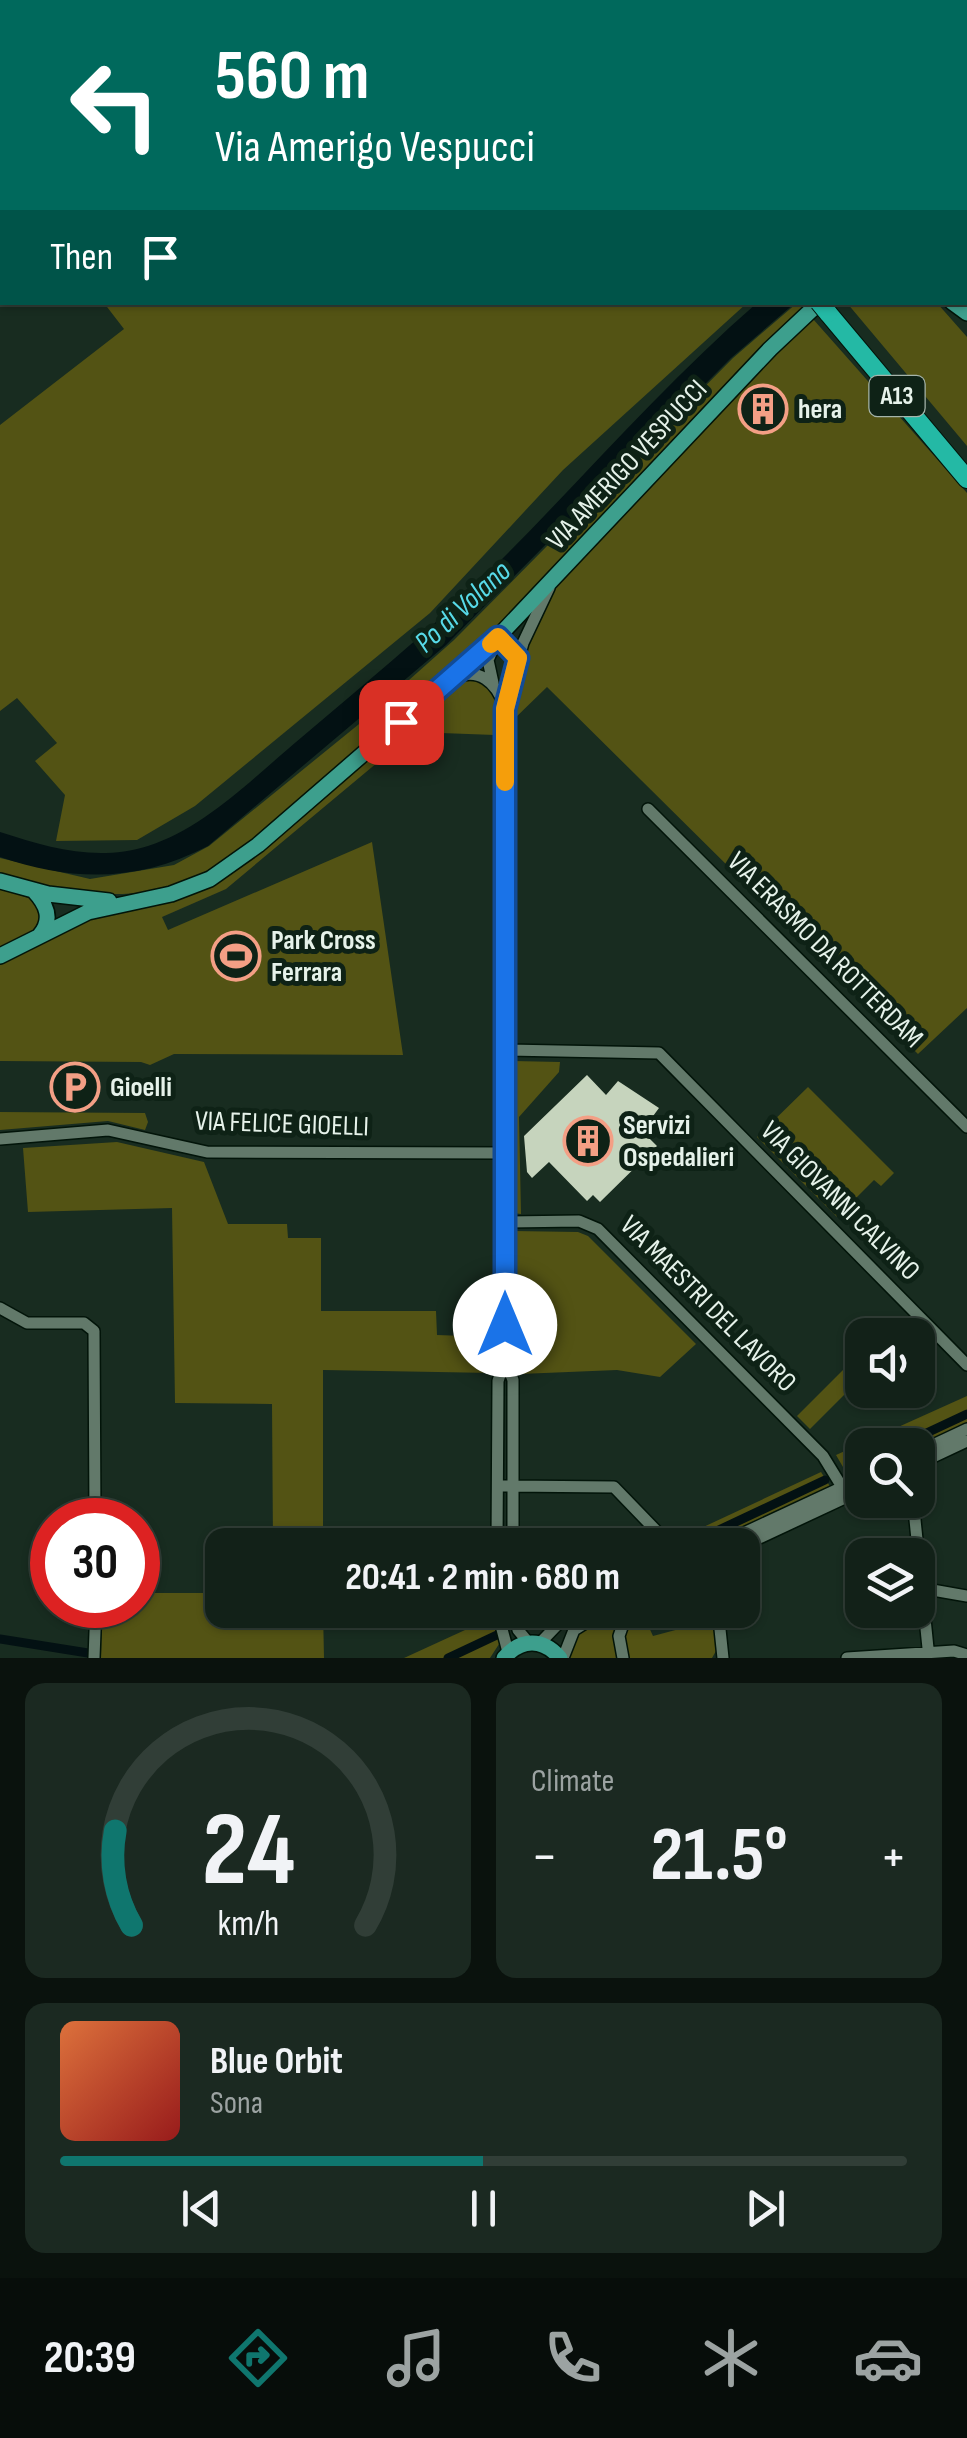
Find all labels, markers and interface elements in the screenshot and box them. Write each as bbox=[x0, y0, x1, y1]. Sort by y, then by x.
text: 560 m bbox=[215, 35, 369, 119]
icon: left bbox=[50, 40, 180, 170]
text: Via Amerigo Vespucci bbox=[215, 120, 535, 175]
icon: arrive bbox=[133, 230, 188, 285]
text: Then bbox=[50, 235, 113, 280]
street label: VIA AMERIGO VESPUCCI bbox=[540, 373, 714, 557]
road number: A13 bbox=[870, 376, 924, 416]
building icon: hera bbox=[737, 383, 789, 435]
place label: hera bbox=[798, 393, 842, 426]
water label: Po di Volano bbox=[407, 553, 519, 661]
pin bbox=[359, 680, 444, 765]
icon: arrive bbox=[374, 695, 429, 750]
street label: VIA ERASMO DA ROTTERDAM bbox=[720, 845, 930, 1055]
place label: Park Cross Ferrara bbox=[271, 924, 376, 989]
sports icon: Park Cross Ferrara bbox=[210, 930, 262, 982]
parking icon: Gioelli bbox=[49, 1061, 101, 1113]
place label: Gioelli bbox=[110, 1071, 172, 1104]
street label: VIA FELICE GIOELLI bbox=[194, 1104, 370, 1144]
place label: Servizi Ospedalieri bbox=[623, 1109, 734, 1174]
building icon: Servizi Ospedalieri bbox=[562, 1115, 614, 1167]
street label: VIA GIOVANNI CALVINO bbox=[754, 1115, 926, 1287]
street label: VIA MAESTRI DEL LAVORO bbox=[613, 1209, 803, 1399]
position arrow bbox=[453, 1273, 557, 1377]
map controls bbox=[845, 1318, 935, 1628]
button: sound bbox=[845, 1318, 935, 1408]
button: search bbox=[845, 1428, 935, 1518]
speed limit sign: 30 bbox=[30, 1498, 160, 1628]
button: layers bbox=[845, 1538, 935, 1628]
text: 20:41 · 2 min · 680 m bbox=[345, 1555, 620, 1600]
text: Climate bbox=[531, 1762, 614, 1801]
text: 24 bbox=[201, 1789, 295, 1914]
text: 21.5° bbox=[650, 1811, 788, 1902]
text: − bbox=[531, 1824, 558, 1891]
text: + bbox=[880, 1824, 907, 1891]
text: km/h bbox=[217, 1903, 279, 1946]
text: Blue Orbit bbox=[210, 2039, 343, 2084]
text: Sona bbox=[210, 2084, 263, 2123]
icon: previous bbox=[174, 2181, 229, 2236]
icon: pause bbox=[456, 2181, 511, 2236]
icon: next bbox=[738, 2181, 793, 2236]
icon: directions bbox=[223, 2323, 293, 2393]
icon: music bbox=[381, 2323, 451, 2393]
icon: phone bbox=[538, 2323, 608, 2393]
icon: climate bbox=[696, 2323, 766, 2393]
icon: car bbox=[853, 2323, 923, 2393]
text: 20:39 bbox=[44, 2331, 136, 2386]

